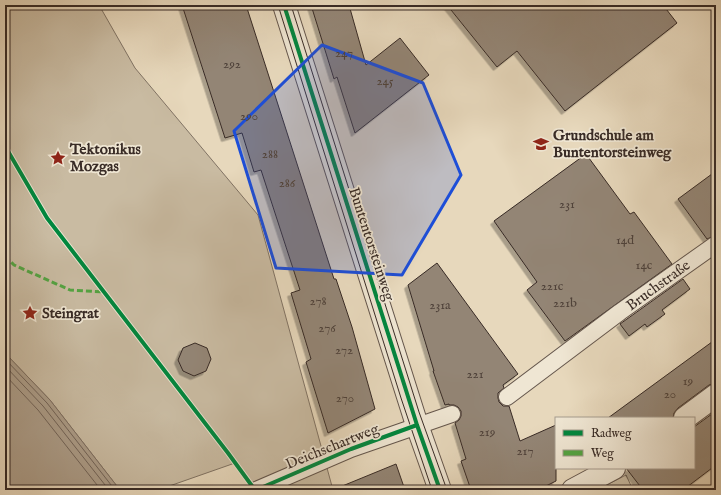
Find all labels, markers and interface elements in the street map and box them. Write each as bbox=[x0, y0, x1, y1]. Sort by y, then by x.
house number: 247 bbox=[335, 45, 353, 62]
house number: 292 bbox=[223, 56, 241, 73]
house number: 245 bbox=[376, 73, 394, 90]
house number: 290 bbox=[240, 108, 258, 125]
place label: Grundschule am Buntentorsteinweg bbox=[553, 126, 672, 162]
school or university icon: Grundschule am Buntentorsteinweg bbox=[532, 135, 550, 153]
place label: Tektonikus Mozgas bbox=[69, 140, 141, 176]
house number: 288 bbox=[262, 146, 278, 163]
place icon: Tektonikus Mozgas bbox=[49, 149, 67, 167]
house number: 286 bbox=[279, 175, 296, 192]
street label: Buntentorsteinweg bbox=[344, 185, 399, 304]
house number: 231 bbox=[559, 196, 575, 213]
house number: 14d bbox=[616, 232, 634, 249]
street label: Bruchstraße bbox=[623, 256, 694, 315]
house number: 14c bbox=[636, 257, 653, 274]
house number: 221c bbox=[541, 278, 564, 295]
house number: 278 bbox=[309, 293, 327, 310]
house number: 221b bbox=[553, 295, 577, 312]
house number: 231a bbox=[429, 297, 451, 314]
place icon: Steingrat bbox=[21, 304, 39, 322]
place label: Steingrat bbox=[42, 304, 100, 323]
house number: 276 bbox=[318, 320, 336, 337]
house number: 272 bbox=[335, 342, 353, 359]
house number: 221 bbox=[466, 366, 484, 383]
house number: 19 bbox=[683, 373, 694, 390]
house number: 20 bbox=[664, 386, 676, 403]
house number: 270 bbox=[336, 390, 354, 407]
legend bbox=[555, 417, 695, 469]
street label: Deichschartweg bbox=[283, 419, 382, 474]
house number: 219 bbox=[479, 424, 496, 441]
text: Radweg bbox=[591, 426, 632, 441]
house number: 217 bbox=[516, 443, 534, 460]
text: Weg bbox=[591, 446, 614, 461]

